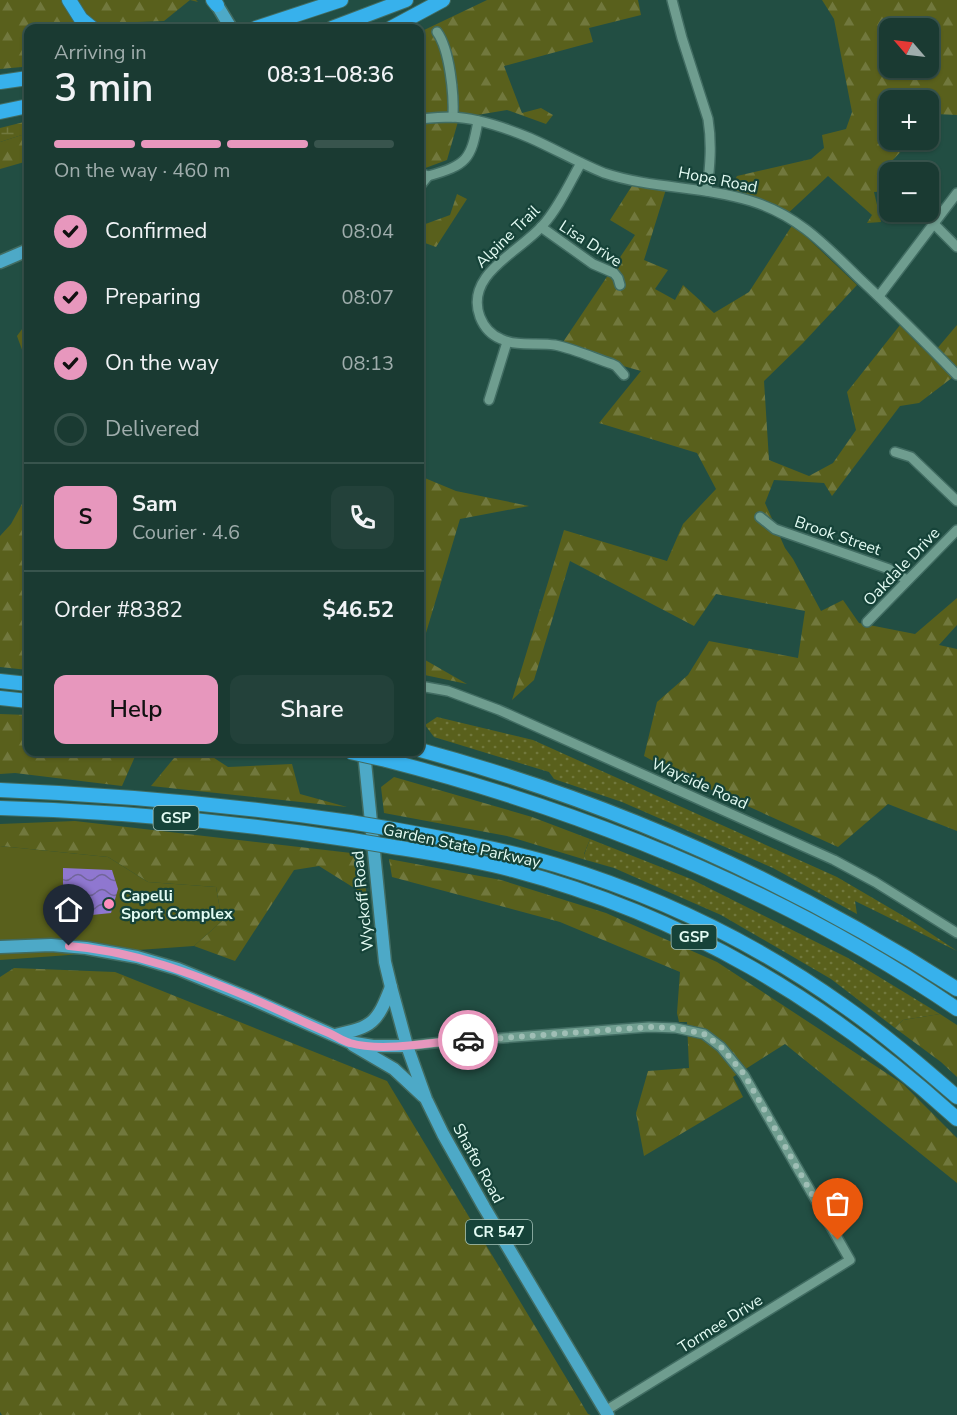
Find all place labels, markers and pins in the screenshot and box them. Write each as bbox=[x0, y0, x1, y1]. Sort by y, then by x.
pin bbox=[43, 884, 94, 946]
place label: Capelli Sport Complex bbox=[121, 885, 233, 925]
marker: Capelli Sport Complex bbox=[102, 897, 116, 911]
pin bbox=[812, 1178, 863, 1240]

